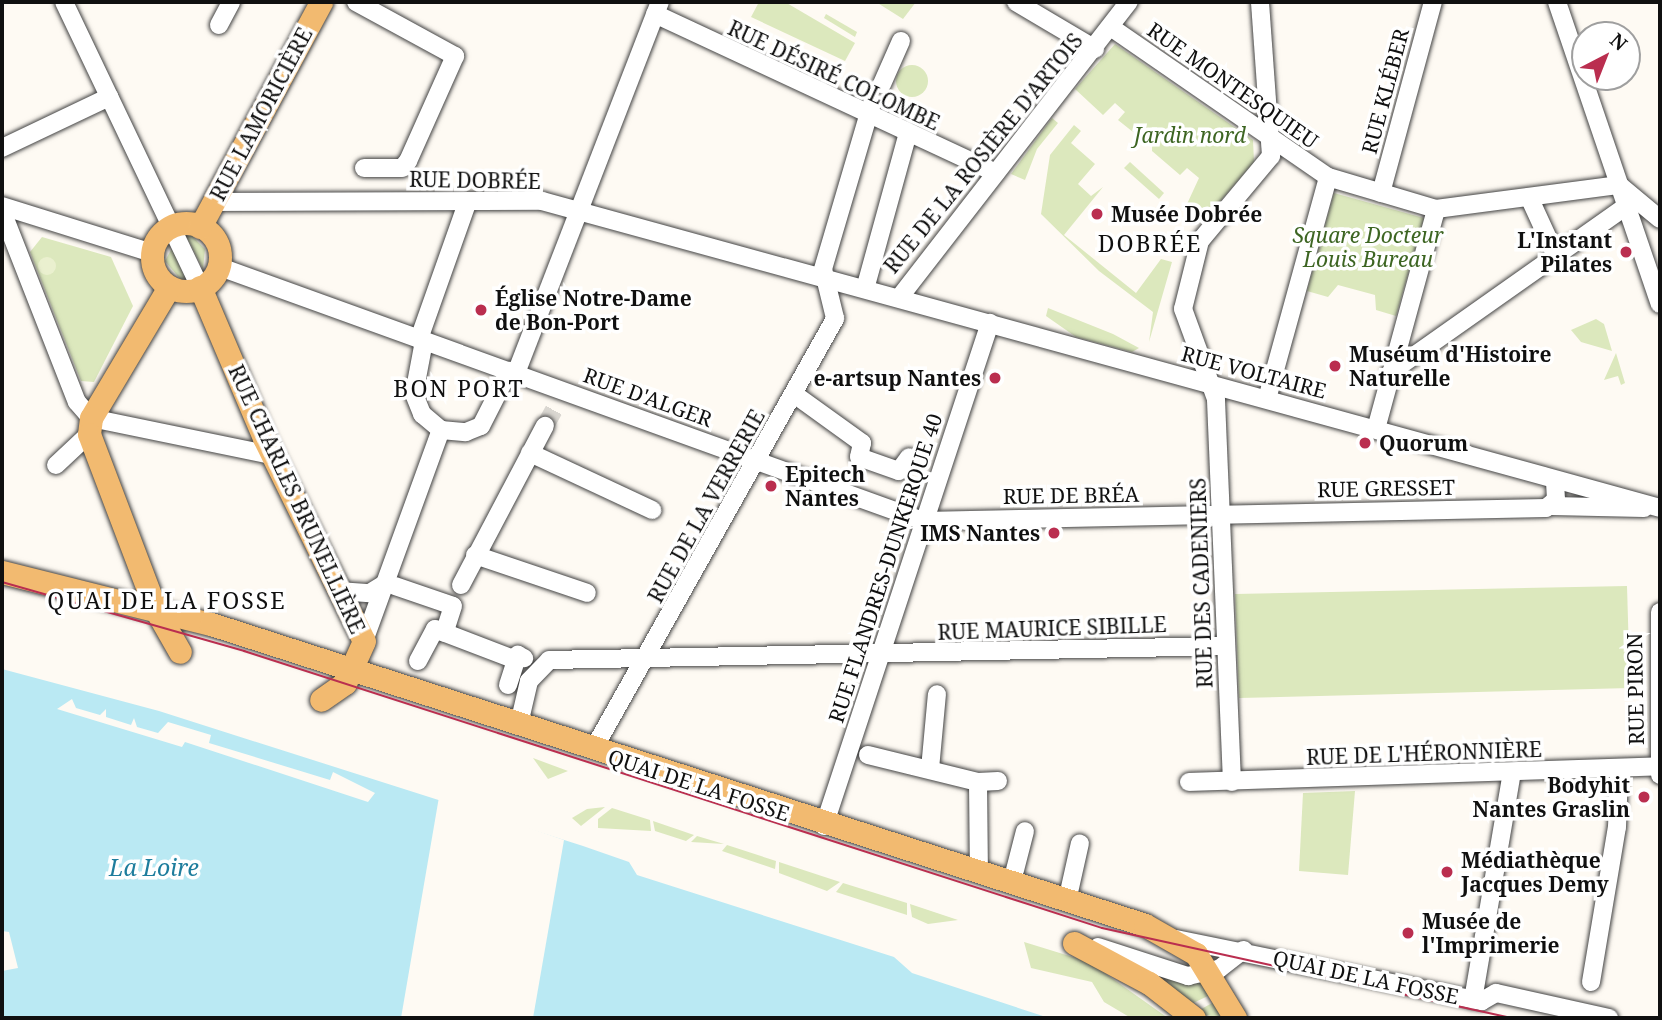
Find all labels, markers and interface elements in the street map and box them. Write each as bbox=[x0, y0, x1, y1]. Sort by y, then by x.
street label: RUE DÉSIRÉ COLOMBE bbox=[724, 15, 944, 135]
street label: RUE MONTESQUIEU bbox=[1143, 17, 1323, 153]
north arrow bbox=[1571, 21, 1641, 91]
street label: RUE LAMORICIÈRE bbox=[205, 23, 317, 205]
street label: RUE KLÉBER bbox=[1356, 26, 1414, 156]
text: N bbox=[1604, 27, 1633, 57]
street label: RUE DE LA ROSIÈRE D'ARTOIS bbox=[878, 28, 1088, 278]
park label: Jardin nord bbox=[1134, 122, 1246, 148]
street label: RUE DOBRÉE bbox=[409, 166, 541, 194]
place label: Musée Dobrée bbox=[1111, 201, 1262, 227]
marker: Musée Dobrée bbox=[1089, 206, 1105, 222]
park label: Square Docteur Louis Bureau bbox=[1292, 222, 1444, 272]
place label: L'Instant Pilates bbox=[1517, 227, 1612, 277]
district label: DOBRÉE bbox=[1098, 229, 1202, 257]
marker: L'Instant Pilates bbox=[1618, 244, 1634, 260]
place label: Église Notre-Dame de Bon-Port bbox=[495, 285, 692, 335]
marker: Église Notre-Dame de Bon-Port bbox=[473, 302, 489, 318]
street label: RUE VOLTAIRE bbox=[1179, 341, 1329, 403]
place label: Muséum d'Histoire Naturelle bbox=[1349, 341, 1551, 391]
marker: Muséum d'Histoire Naturelle bbox=[1327, 358, 1343, 374]
street label: RUE CHARLES BRUNELLIÈRE bbox=[224, 361, 370, 637]
street label: RUE D'ALGER bbox=[580, 362, 716, 432]
place label: e-artsup Nantes bbox=[814, 365, 981, 391]
marker: e-artsup Nantes bbox=[987, 370, 1003, 386]
district label: BON PORT bbox=[394, 374, 524, 402]
street label: RUE DE LA VERRERIE bbox=[642, 405, 770, 607]
street label: RUE FLANDRES-DUNKERQUE 40 bbox=[823, 410, 947, 726]
place label: Quorum bbox=[1379, 430, 1468, 456]
marker: Quorum bbox=[1357, 435, 1373, 451]
place label: Epitech Nantes bbox=[785, 461, 865, 511]
street label: RUE GRESSET bbox=[1317, 474, 1455, 502]
street label: RUE DES CADENIERS bbox=[1185, 477, 1217, 689]
marker: Epitech Nantes bbox=[763, 478, 779, 494]
street label: RUE DE BRÉA bbox=[1003, 481, 1139, 509]
place label: IMS Nantes bbox=[920, 520, 1040, 546]
marker: IMS Nantes bbox=[1046, 525, 1062, 541]
district label: QUAI DE LA FOSSE bbox=[49, 586, 285, 614]
street label: RUE MAURICE SIBILLE bbox=[937, 611, 1167, 645]
street label: RUE PIRON bbox=[1621, 633, 1649, 745]
street label: RUE DE L'HÉRONNIÈRE bbox=[1306, 736, 1542, 770]
street label: QUAI DE LA FOSSE bbox=[605, 744, 793, 826]
place label: Bodyhit Nantes Graslin bbox=[1473, 772, 1630, 822]
marker: Bodyhit Nantes Graslin bbox=[1636, 789, 1652, 805]
place label: Médiathèque Jacques Demy bbox=[1461, 847, 1609, 897]
water label: La Loire bbox=[109, 853, 199, 881]
marker: Médiathèque Jacques Demy bbox=[1439, 864, 1455, 880]
place label: Musée de l'Imprimerie bbox=[1422, 908, 1560, 958]
marker: Musée de l'Imprimerie bbox=[1400, 925, 1416, 941]
street label: QUAI DE LA FOSSE bbox=[1271, 945, 1461, 1009]

